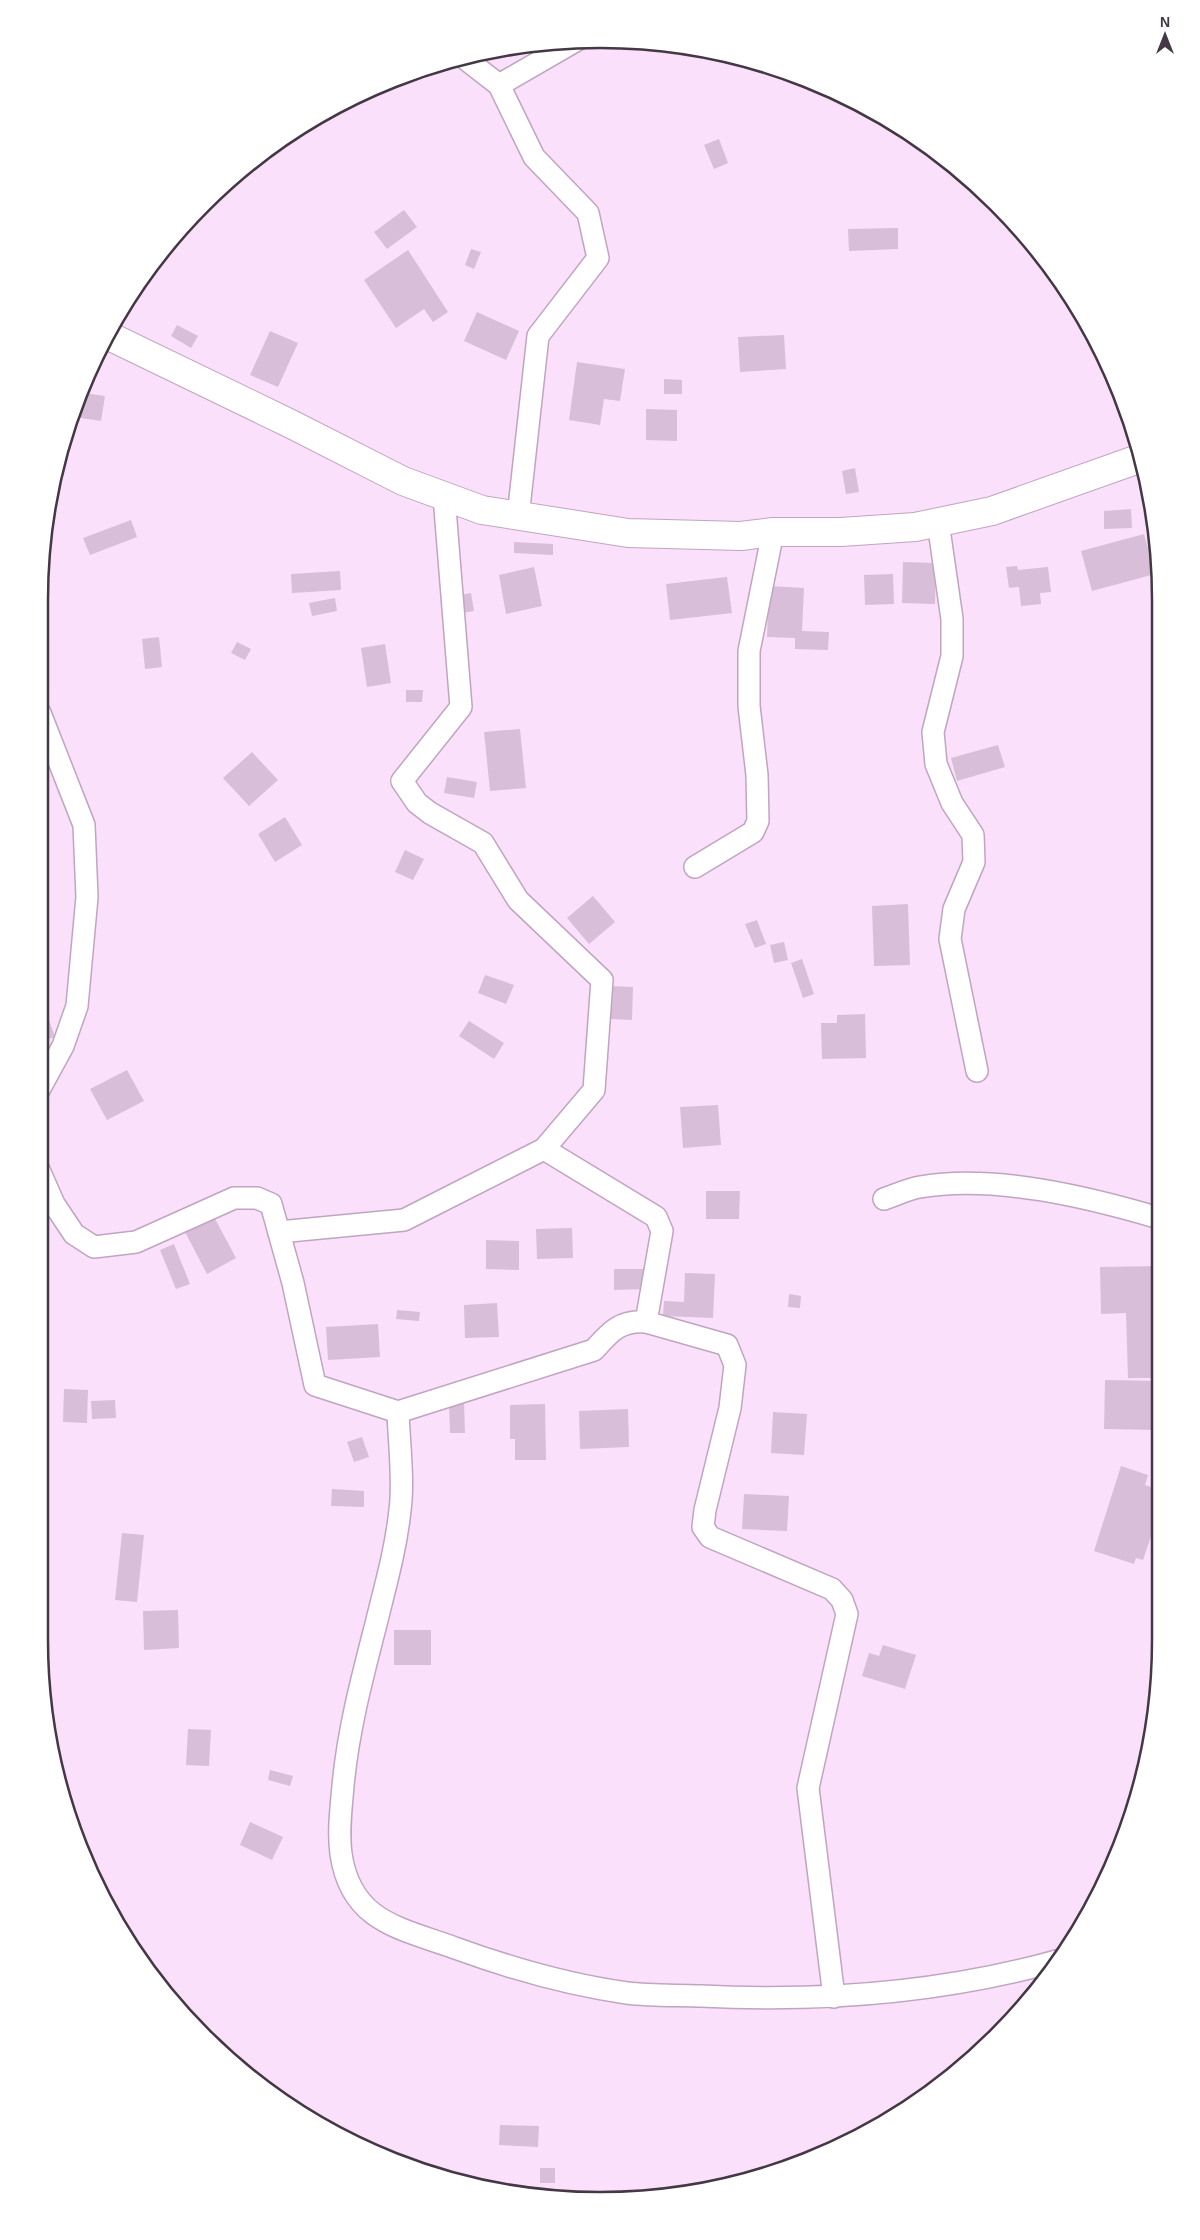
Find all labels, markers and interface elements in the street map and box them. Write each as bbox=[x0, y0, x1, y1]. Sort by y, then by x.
north arrow bbox=[1140, 10, 1190, 60]
text: N bbox=[1160, 14, 1170, 30]

